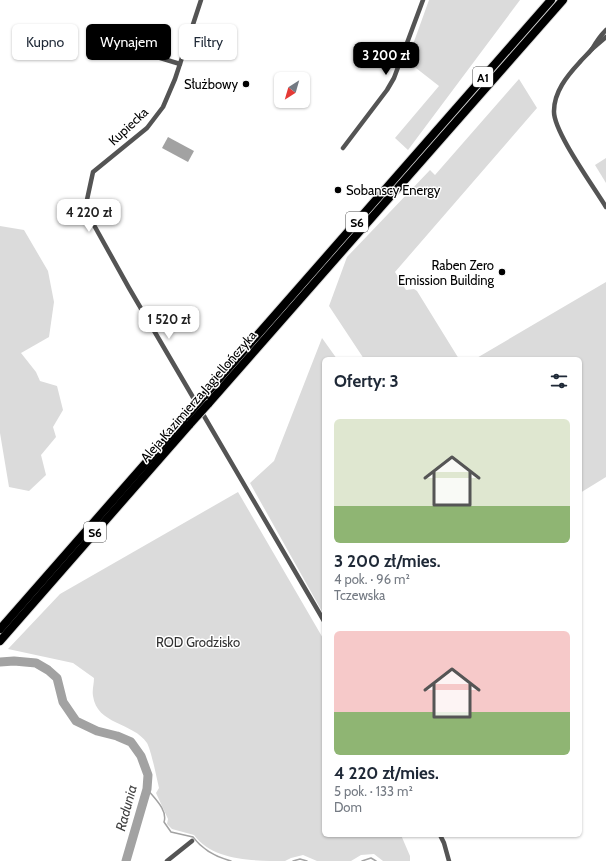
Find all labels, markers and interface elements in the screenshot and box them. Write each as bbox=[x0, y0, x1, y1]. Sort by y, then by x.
chip: Kupno bbox=[12, 24, 78, 60]
chip: Wynajem bbox=[86, 24, 171, 60]
chip: Filtry bbox=[179, 24, 237, 60]
pin: 3 200 zł bbox=[345, 42, 427, 76]
text: 3 200 zł bbox=[362, 47, 410, 63]
road number: A1 bbox=[473, 67, 493, 87]
north arrow bbox=[274, 72, 310, 108]
map controls bbox=[274, 72, 310, 108]
place label: Służbowy bbox=[184, 76, 238, 92]
marker: Służbowy bbox=[241, 79, 251, 89]
street label: Kupiecka bbox=[105, 103, 152, 148]
place label: Sobanscy Energy bbox=[346, 182, 441, 198]
marker: Sobanscy Energy bbox=[333, 185, 343, 195]
pin: 4 220 zł bbox=[48, 199, 130, 233]
text: 4 220 zł bbox=[66, 204, 112, 220]
road number: S6 bbox=[346, 212, 368, 232]
place label: Raben Zero Emission Building bbox=[398, 257, 495, 288]
marker: Raben Zero Emission Building bbox=[497, 267, 507, 277]
pin: 1 520 zł bbox=[128, 306, 210, 340]
text: 1 520 zł bbox=[147, 311, 191, 327]
street label: Aleja Kazimierza Jagiellończyka bbox=[137, 326, 261, 466]
icon: filters bbox=[548, 370, 570, 392]
text: Oferty: 3 bbox=[334, 371, 399, 391]
icon: home bbox=[416, 445, 488, 517]
road number: S6 bbox=[84, 522, 106, 542]
text: 3 200 zł/mies. bbox=[334, 551, 440, 571]
text: 4 pok. · 96 m² bbox=[334, 571, 410, 587]
text: Tczewska bbox=[334, 587, 385, 603]
park label: ROD Grodzisko bbox=[156, 634, 240, 650]
icon: home bbox=[416, 657, 488, 729]
text: 4 220 zł/mies. bbox=[334, 763, 439, 783]
water label: Radunia bbox=[111, 783, 141, 833]
text: 5 pok. · 133 m² bbox=[334, 783, 413, 799]
text: Dom bbox=[334, 799, 362, 815]

